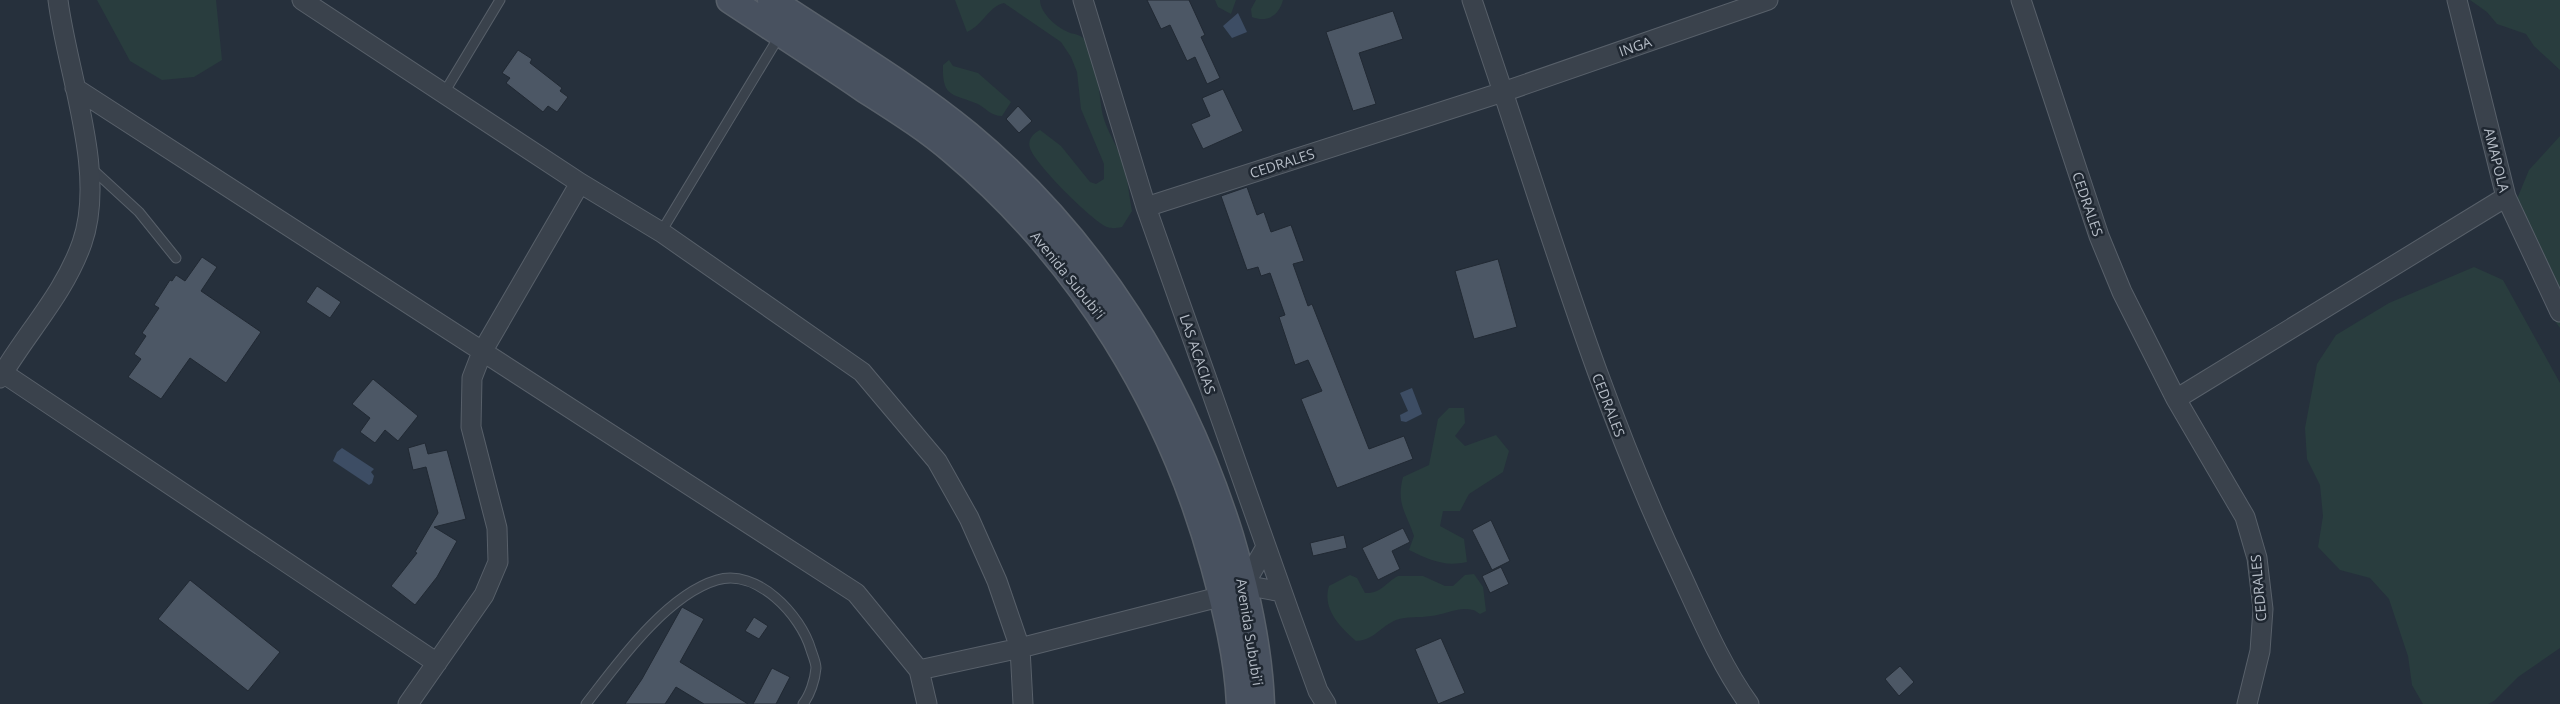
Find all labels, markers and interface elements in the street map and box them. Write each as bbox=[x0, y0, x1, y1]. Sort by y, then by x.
street label: INGA bbox=[1616, 32, 1654, 60]
street label: AMAPOLA bbox=[2480, 126, 2514, 194]
street label: CEDRALES bbox=[1247, 144, 1317, 182]
street label: CEDRALES bbox=[2068, 169, 2108, 239]
street label: Avenida Sububi'i bbox=[1027, 227, 1109, 323]
street label: LAS ACACIAS bbox=[1175, 312, 1221, 396]
street label: CEDRALES bbox=[1588, 370, 1630, 440]
street label: CEDRALES bbox=[2246, 554, 2270, 622]
street label: Avenida Sububi'i bbox=[1232, 577, 1268, 687]

